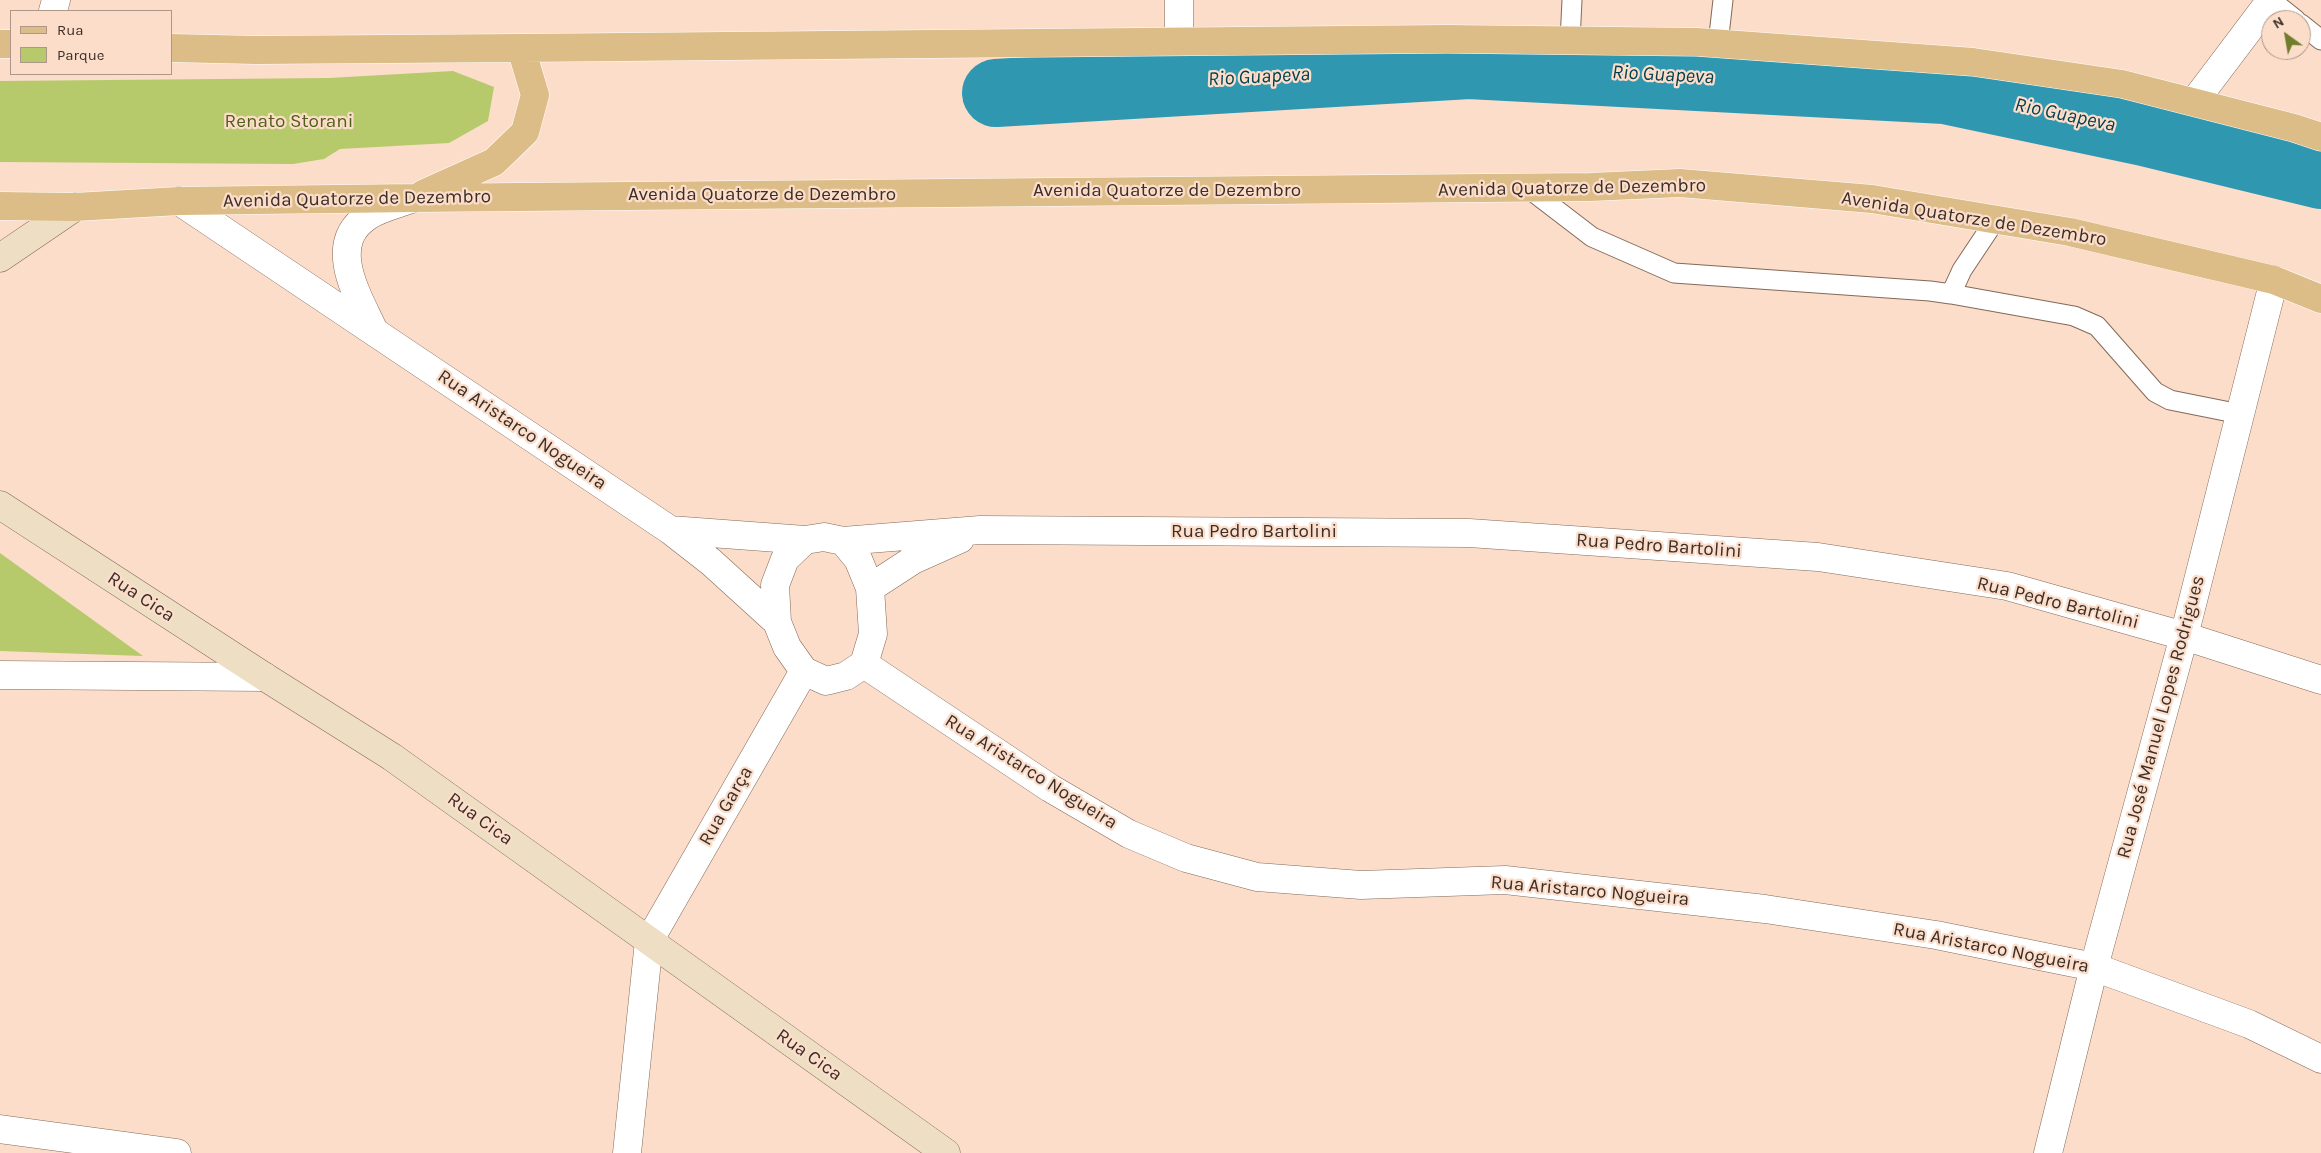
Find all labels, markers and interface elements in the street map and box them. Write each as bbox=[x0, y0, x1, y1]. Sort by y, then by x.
legend bbox=[10, 10, 172, 75]
north arrow bbox=[2261, 10, 2311, 60]
text: N bbox=[2270, 13, 2287, 33]
text: Rua bbox=[57, 21, 84, 39]
text: Parque bbox=[57, 46, 105, 64]
water label: Rio Guapeva bbox=[1611, 60, 1715, 90]
water label: Rio Guapeva bbox=[1207, 62, 1311, 92]
water label: Rio Guapeva bbox=[2013, 93, 2117, 137]
park label: Renato Storani bbox=[225, 111, 353, 133]
street label: Avenida Quatorze de Dezembro bbox=[1438, 174, 1706, 202]
street label: Avenida Quatorze de Dezembro bbox=[1033, 180, 1301, 202]
street label: Avenida Quatorze de Dezembro bbox=[628, 184, 896, 206]
street label: Avenida Quatorze de Dezembro bbox=[223, 185, 491, 213]
street label: Avenida Quatorze de Dezembro bbox=[1840, 187, 2108, 251]
street label: Rua Aristarco Nogueira bbox=[433, 365, 611, 495]
street label: Rua Pedro Bartolini bbox=[1171, 521, 1337, 543]
street label: Rua Pedro Bartolini bbox=[1575, 529, 1743, 563]
street label: Rua Cica bbox=[103, 567, 179, 627]
street label: Rua Pedro Bartolini bbox=[1975, 572, 2141, 634]
street label: Rua José Manuel Lopes Rodrigues bbox=[2112, 573, 2210, 861]
street label: Rua Aristarco Nogueira bbox=[941, 710, 1121, 834]
street label: Rua Garça bbox=[694, 762, 758, 850]
street label: Rua Cica bbox=[443, 788, 517, 850]
street label: Rua Aristarco Nogueira bbox=[1490, 871, 1690, 911]
street label: Rua Aristarco Nogueira bbox=[1891, 918, 2091, 978]
street label: Rua Cica bbox=[771, 1024, 847, 1086]

